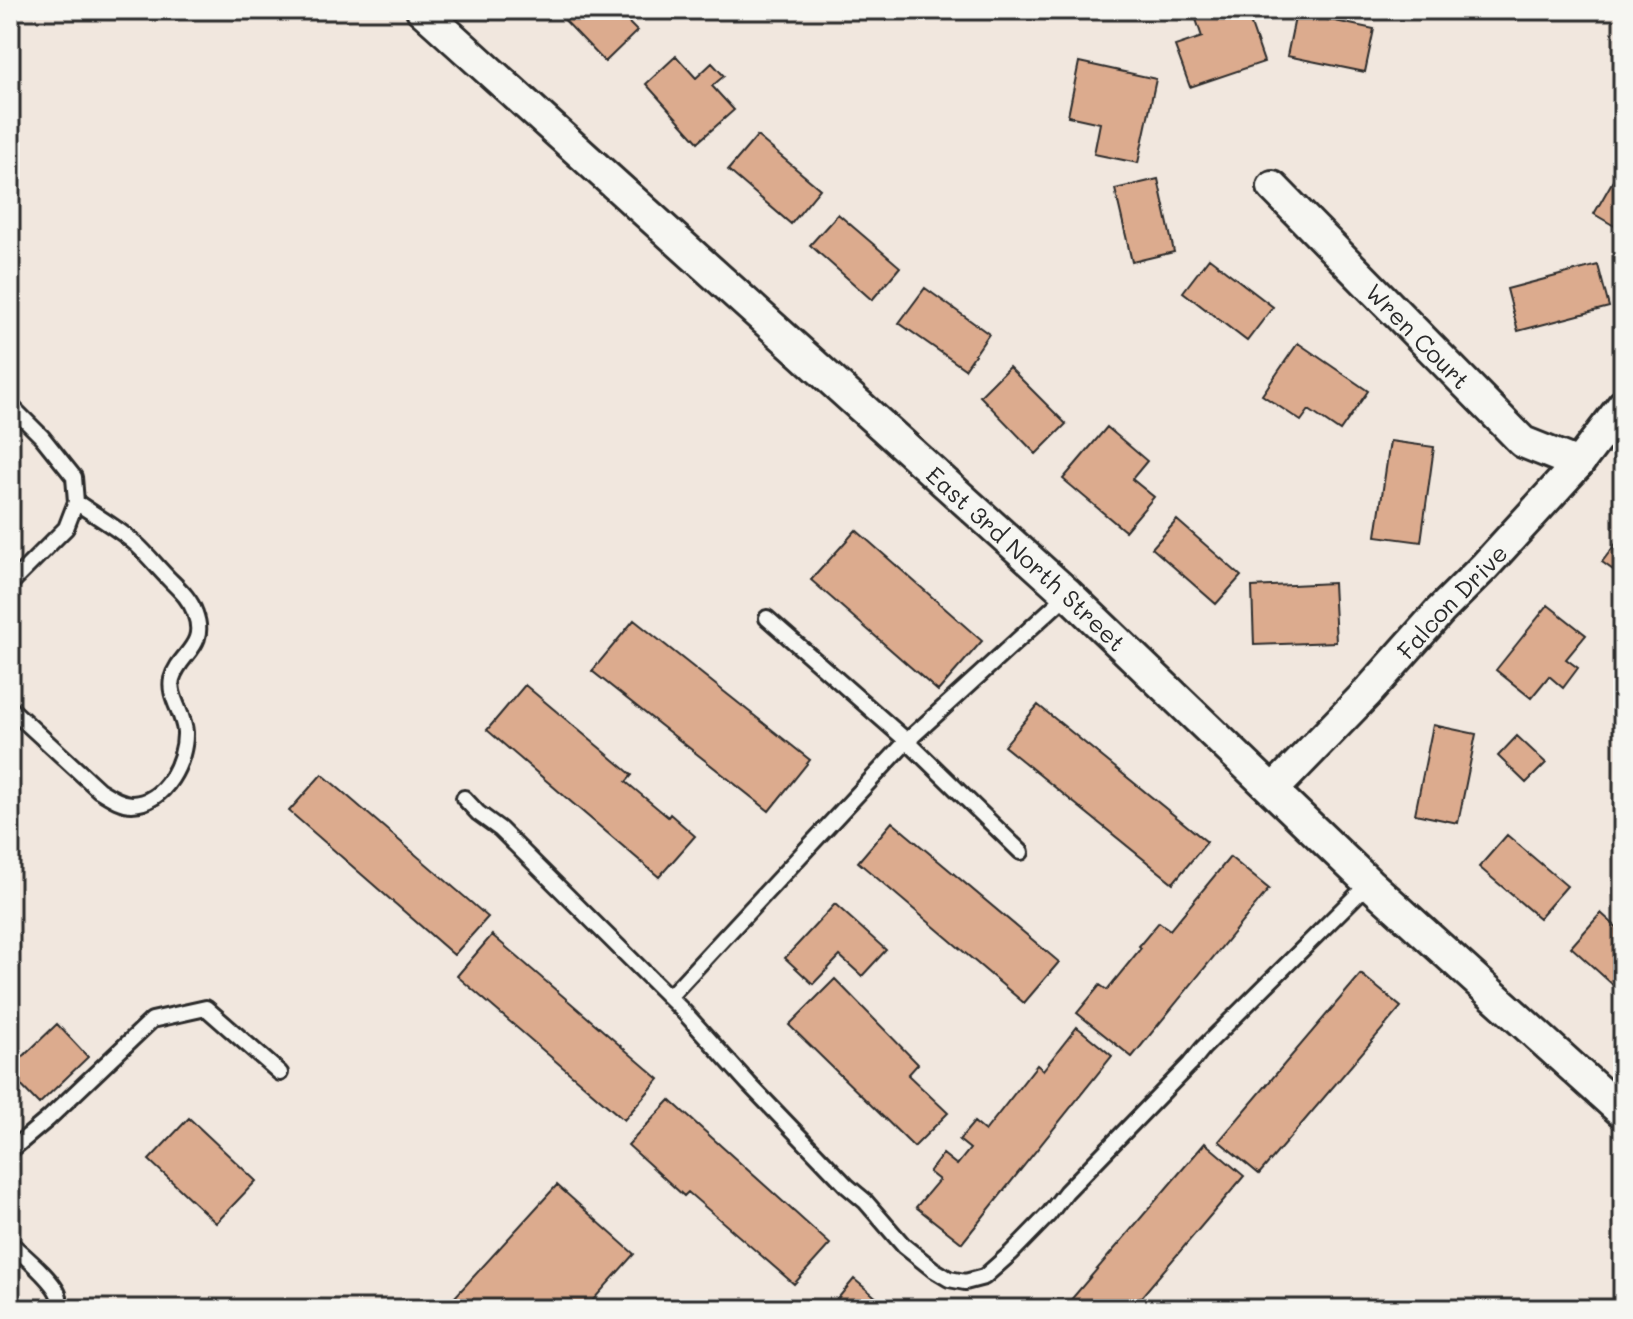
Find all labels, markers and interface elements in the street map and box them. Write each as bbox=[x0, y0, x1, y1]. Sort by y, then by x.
street label: Wren Court bbox=[1360, 276, 1477, 395]
street label: East 3rd North Street bbox=[921, 459, 1133, 657]
street label: Falcon Drive bbox=[1390, 537, 1513, 665]

